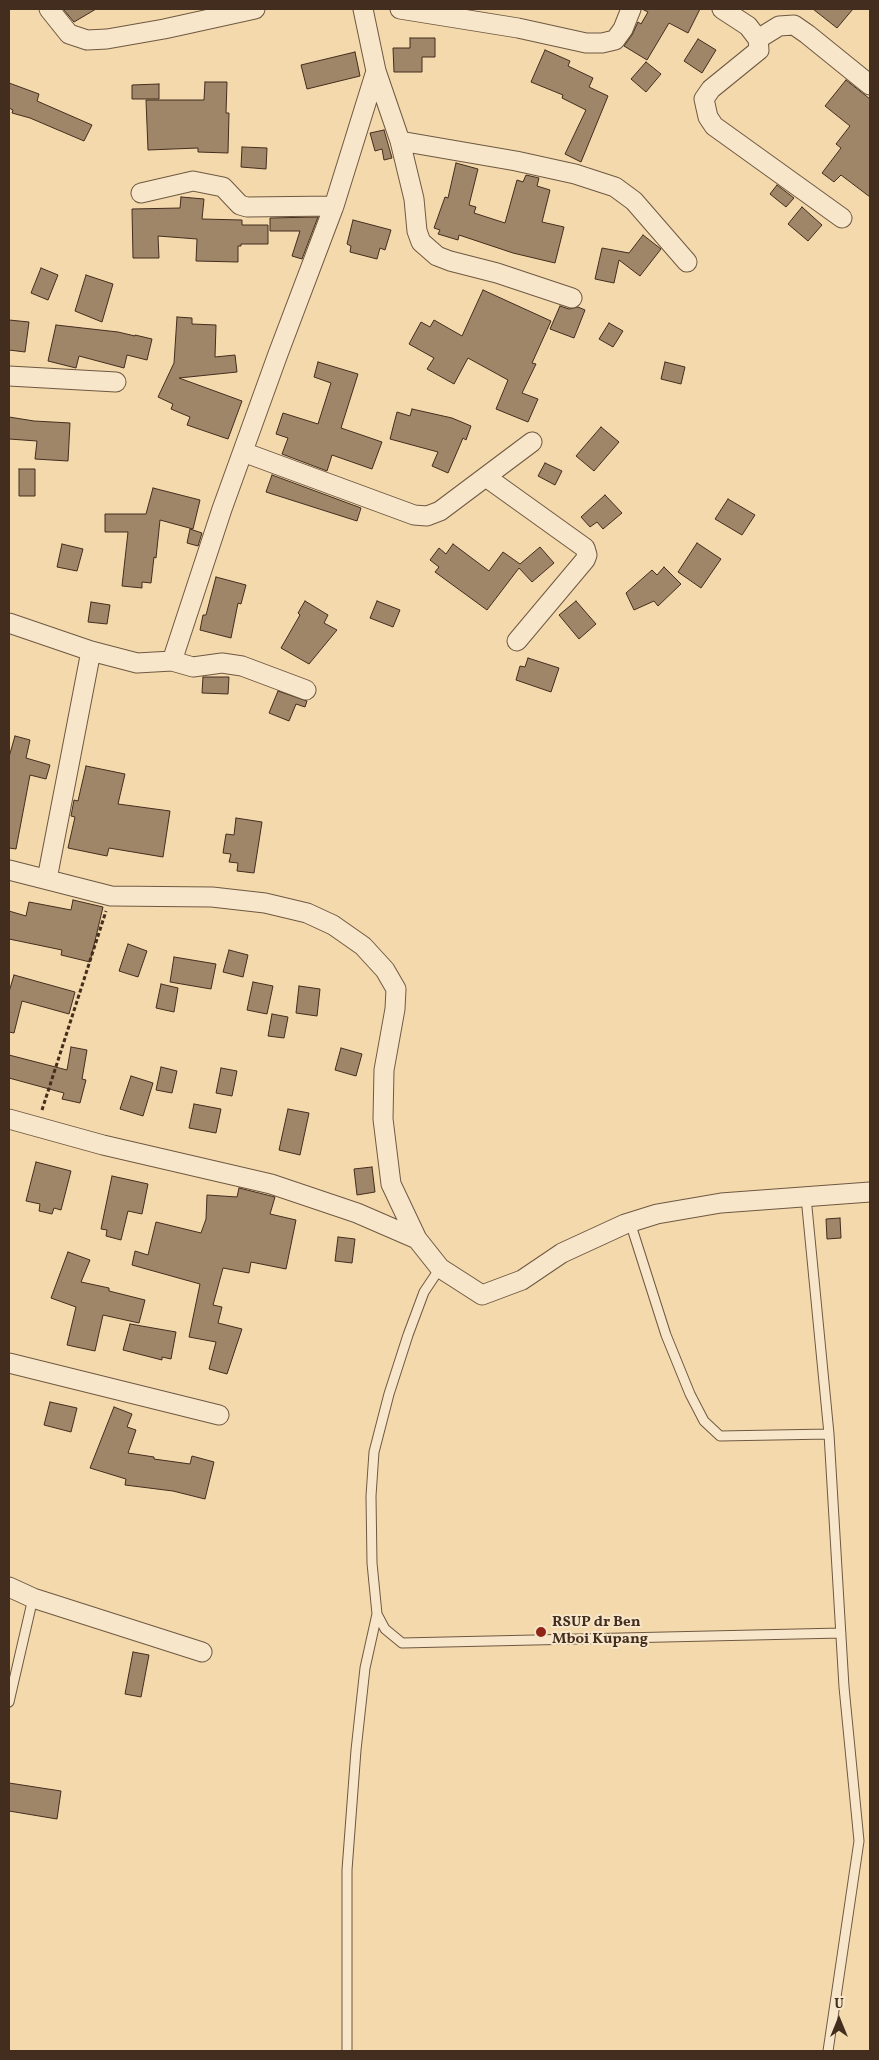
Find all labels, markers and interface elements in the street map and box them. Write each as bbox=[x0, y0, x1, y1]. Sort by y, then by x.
place label: RSUP dr Ben Mboi Kupang bbox=[552, 1614, 648, 1649]
marker: RSUP dr Ben Mboi Kupang bbox=[534, 1625, 548, 1639]
north arrow bbox=[814, 1995, 864, 2045]
text: U bbox=[834, 1995, 844, 2014]

